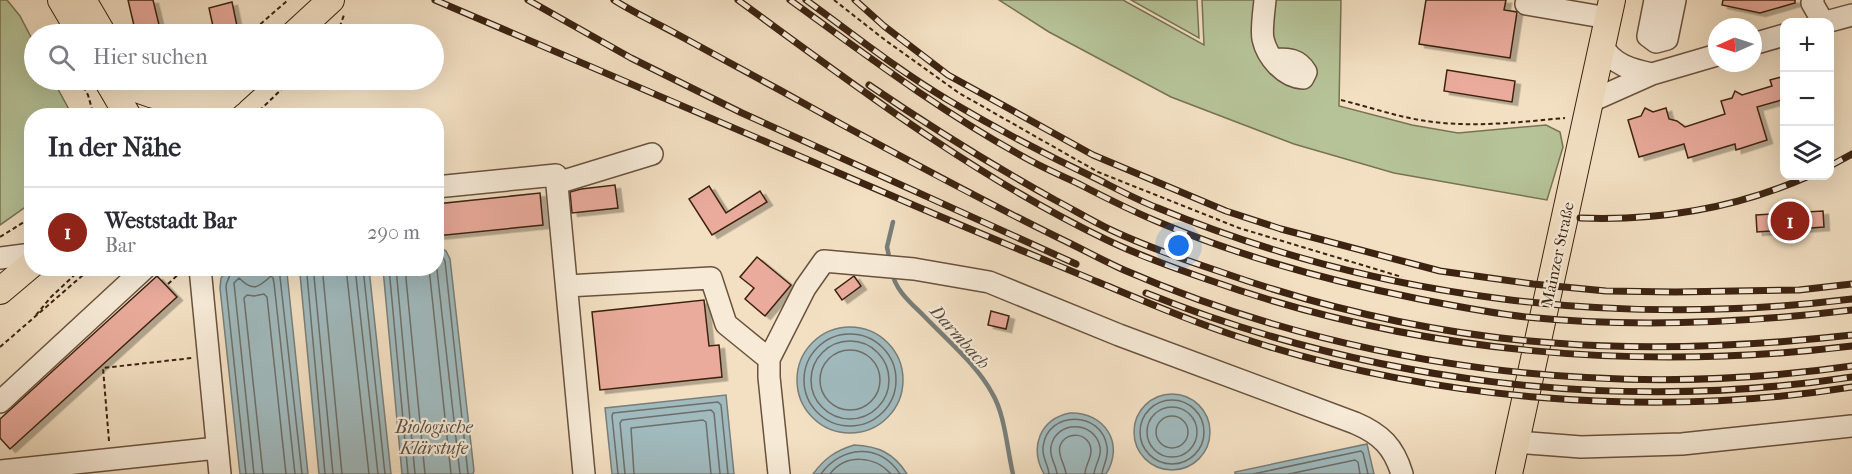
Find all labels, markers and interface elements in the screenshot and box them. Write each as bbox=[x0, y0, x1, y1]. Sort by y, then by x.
north arrow bbox=[1708, 18, 1762, 72]
map controls bbox=[1780, 18, 1834, 180]
button: + bbox=[1780, 18, 1834, 72]
search box bbox=[24, 24, 444, 90]
icon: search bbox=[45, 41, 78, 74]
text: Hier suchen bbox=[93, 44, 208, 70]
button: − bbox=[1780, 72, 1834, 126]
button: layers bbox=[1780, 126, 1834, 180]
text: In der Nähe bbox=[48, 132, 181, 163]
pin: 1 bbox=[1770, 198, 1810, 244]
street label: Mainzer Straße bbox=[1537, 200, 1578, 308]
text: Weststadt Bar bbox=[105, 208, 237, 234]
text: 1 bbox=[64, 221, 71, 244]
text: 290 m bbox=[367, 221, 420, 244]
your location bbox=[1164, 231, 1193, 260]
text: Bar bbox=[105, 234, 136, 257]
water label: Darmbach bbox=[925, 300, 994, 374]
water label: Biologische Klärstufe bbox=[394, 417, 474, 459]

